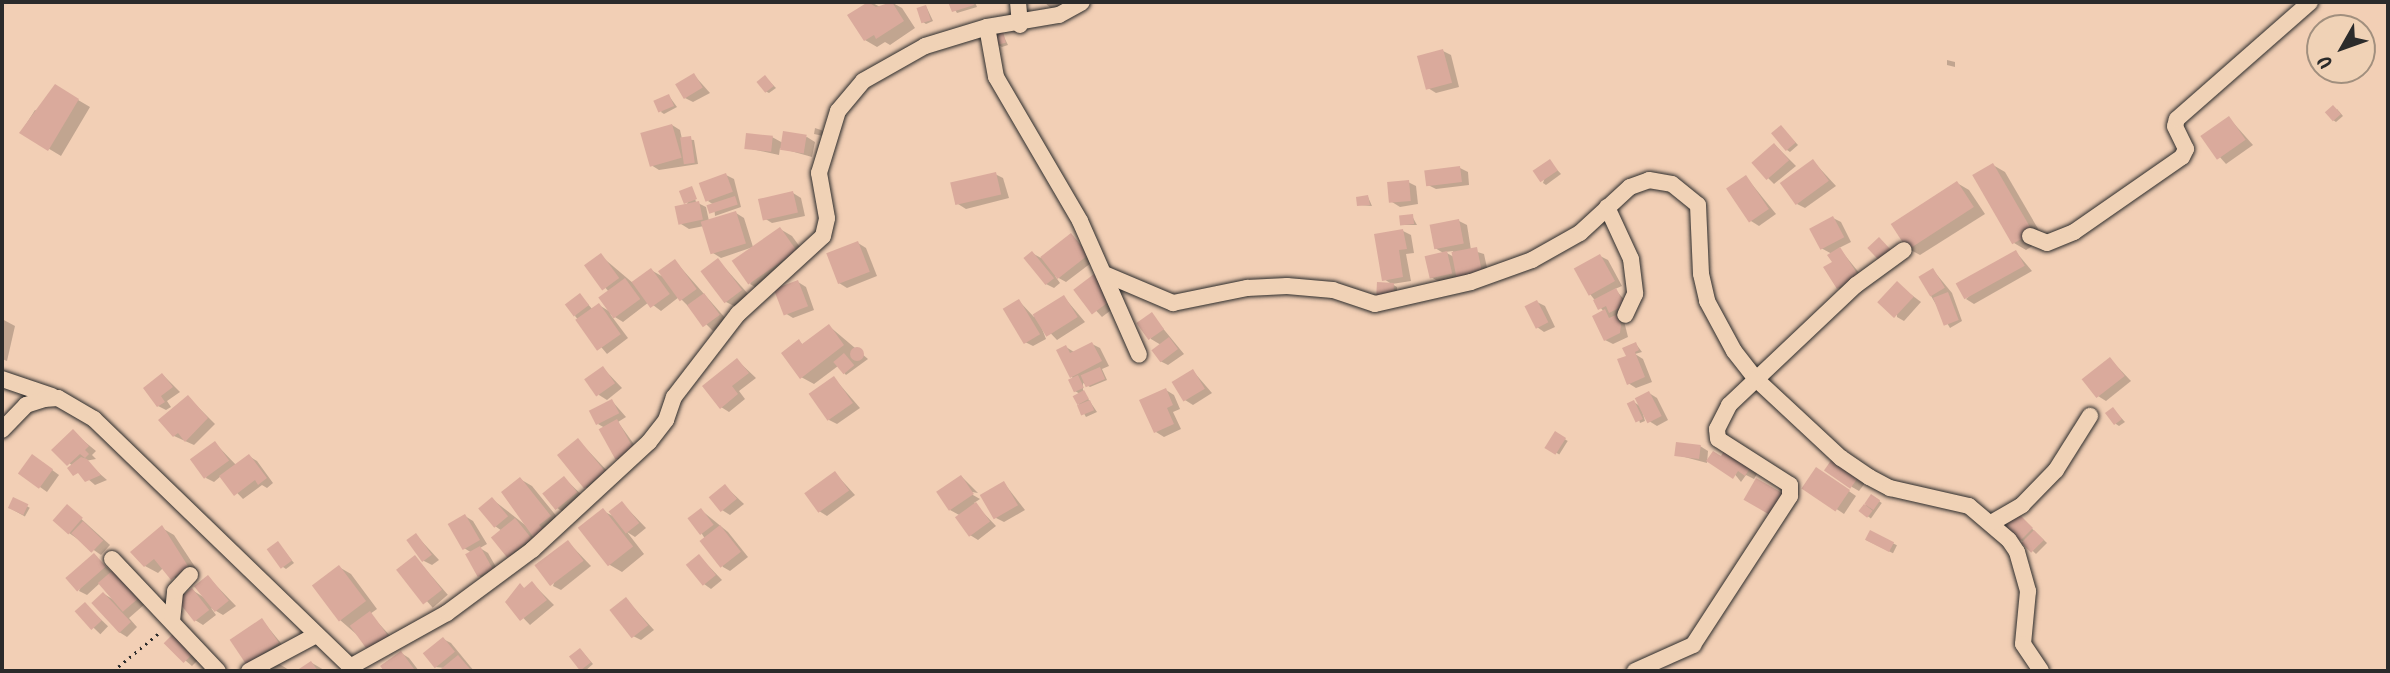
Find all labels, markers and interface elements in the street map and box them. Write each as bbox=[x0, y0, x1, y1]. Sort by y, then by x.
north arrow bbox=[2306, 14, 2376, 84]
text: U bbox=[2311, 47, 2342, 75]

